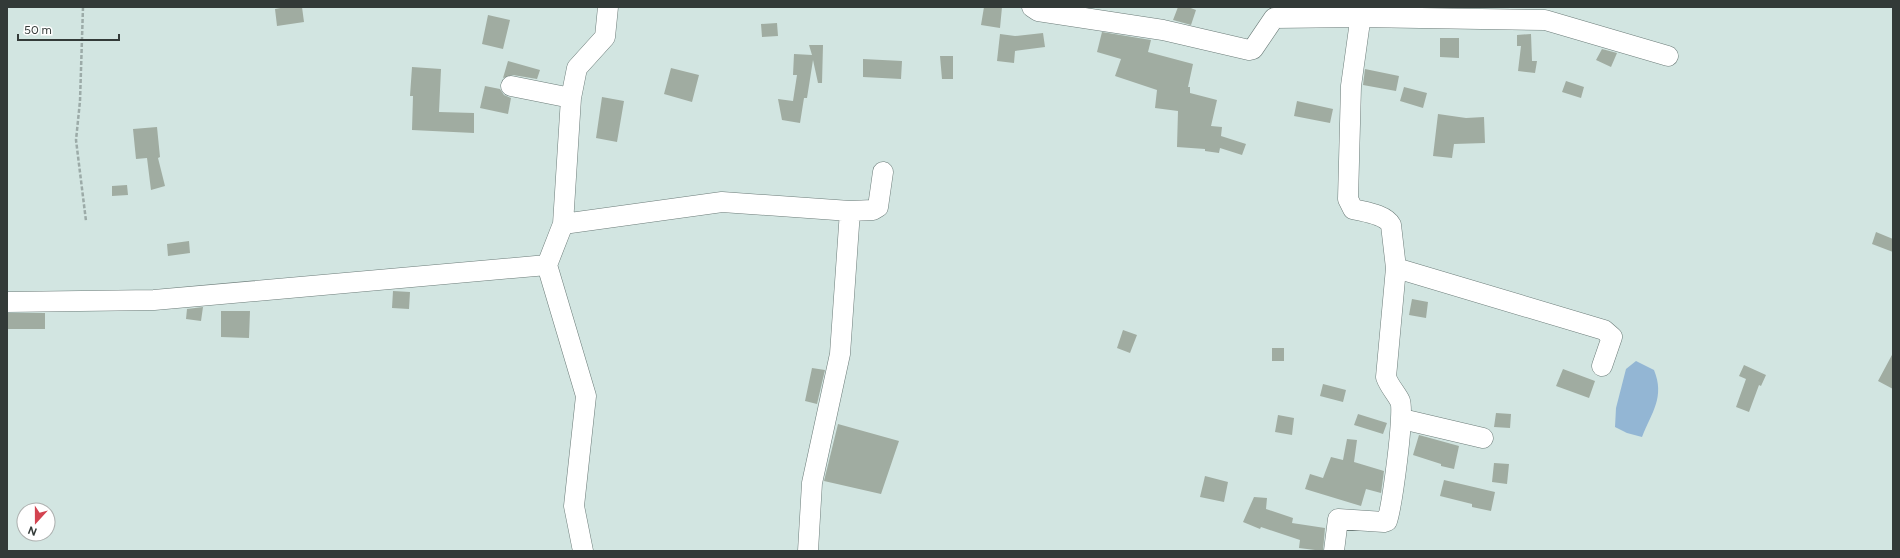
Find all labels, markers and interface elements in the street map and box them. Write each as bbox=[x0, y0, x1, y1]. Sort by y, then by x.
scale bar bbox=[18, 16, 119, 42]
text: 50 m bbox=[24, 23, 52, 37]
north arrow bbox=[16, 502, 56, 542]
text: N bbox=[26, 523, 39, 538]

